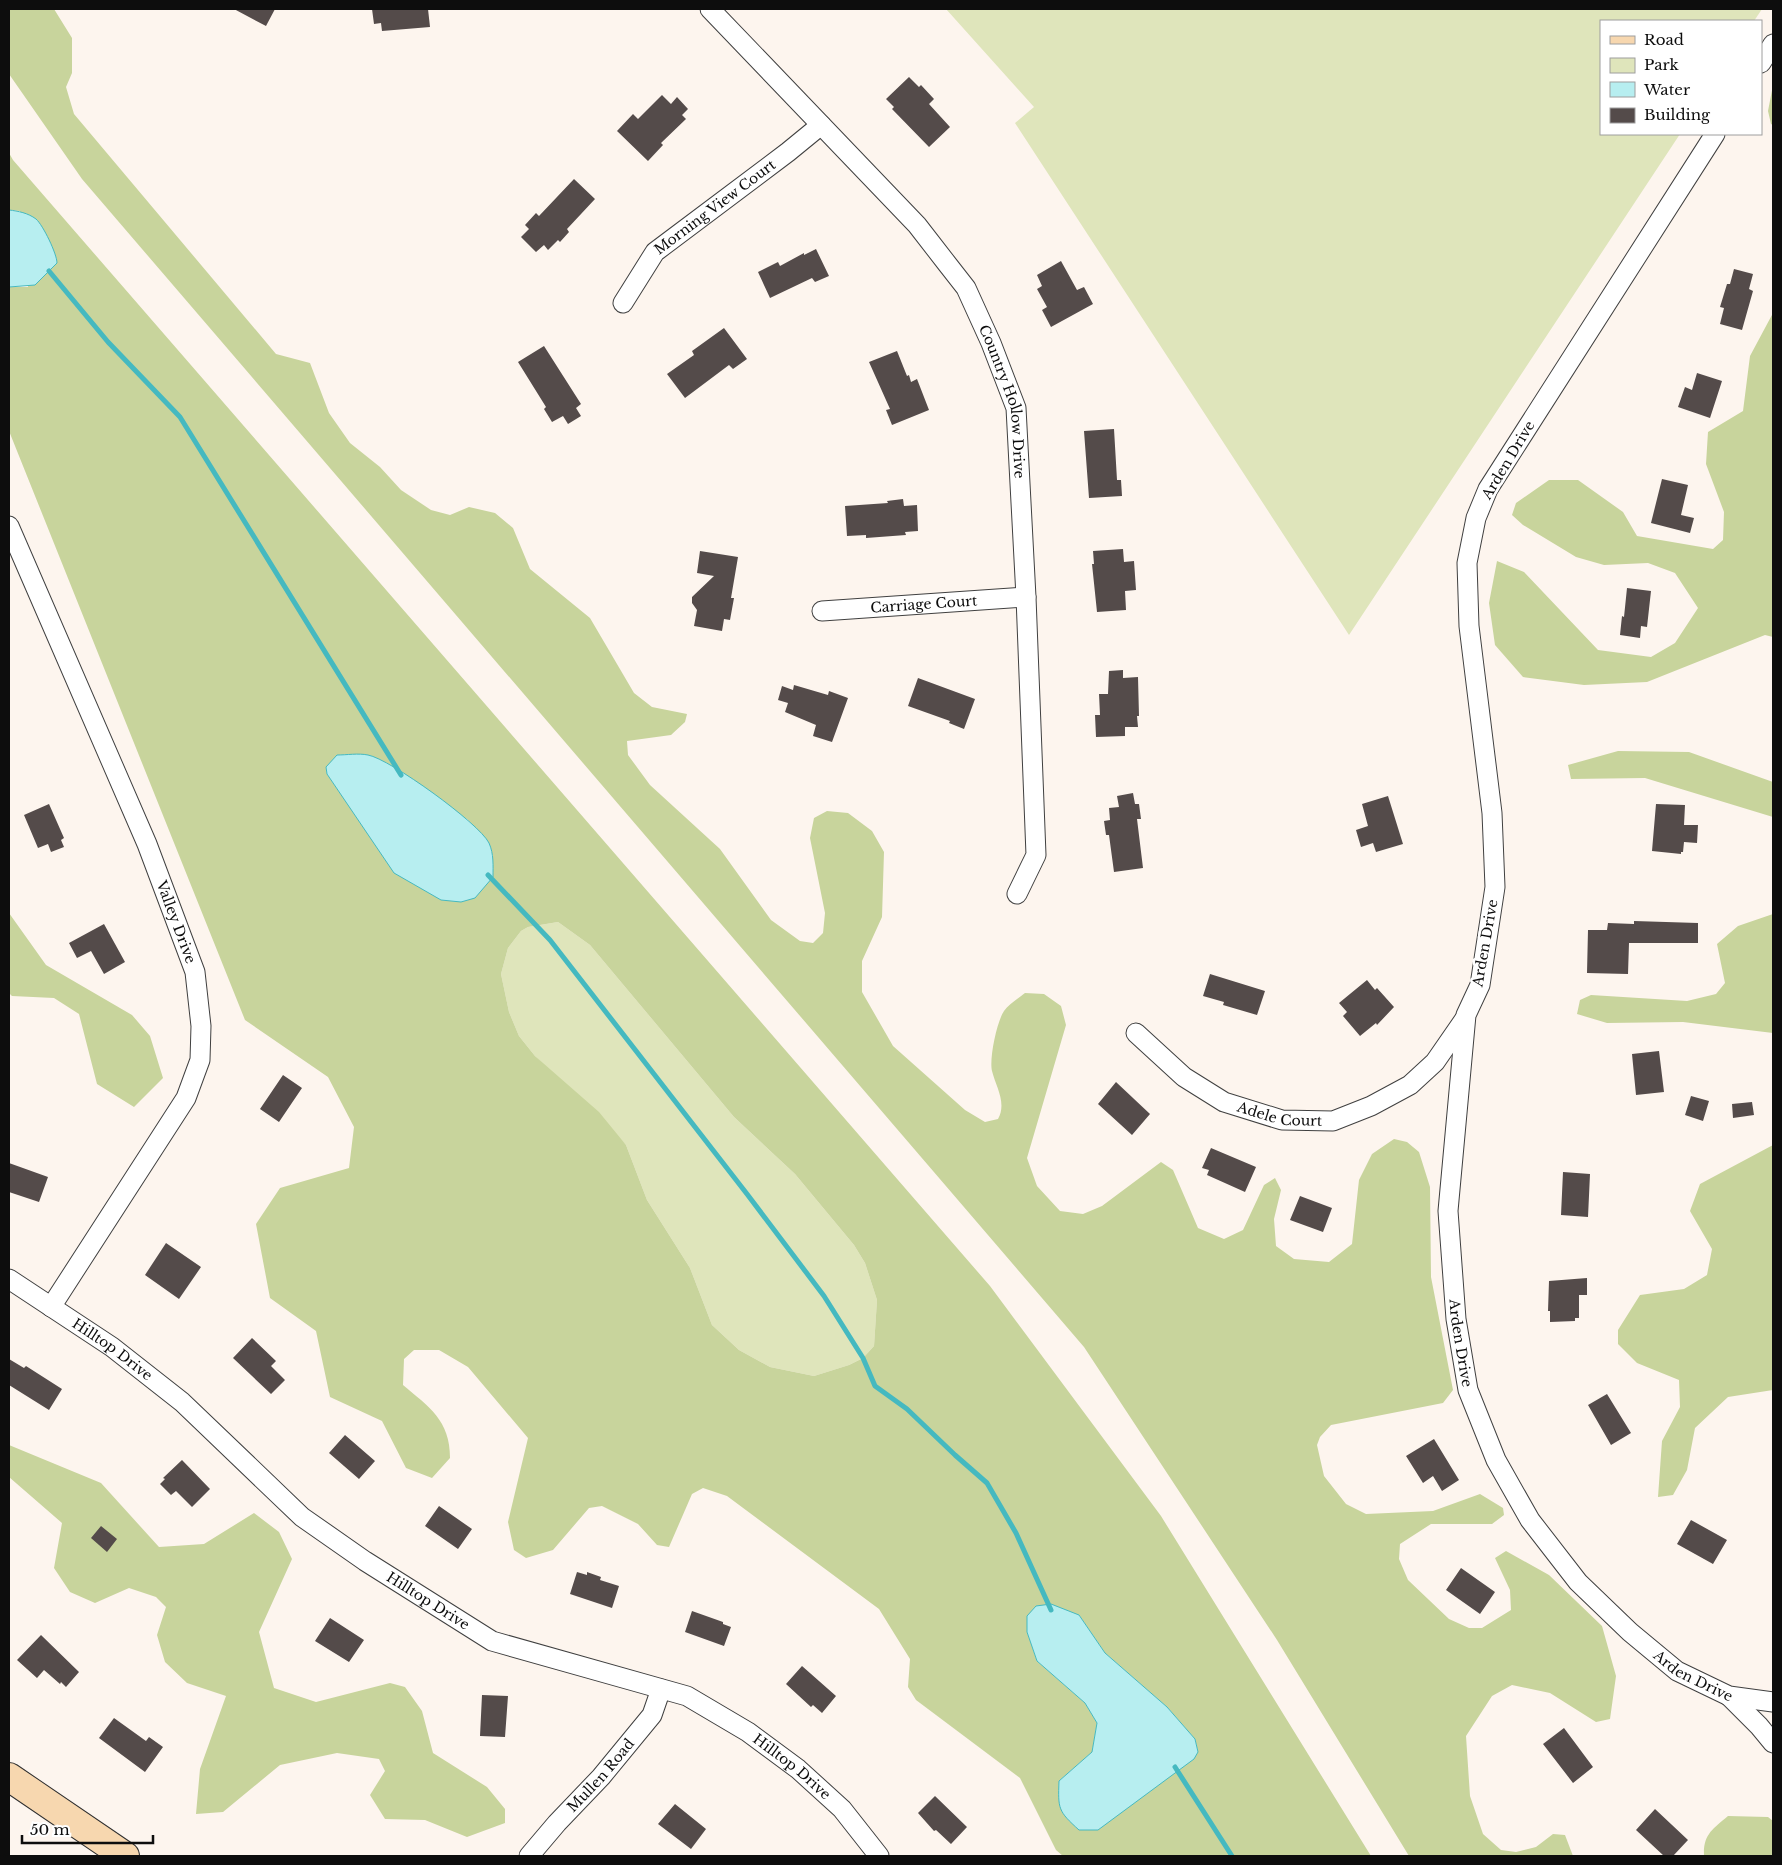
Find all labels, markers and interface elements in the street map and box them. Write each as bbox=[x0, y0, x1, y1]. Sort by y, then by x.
legend bbox=[1600, 20, 1762, 135]
text: Road bbox=[1644, 30, 1684, 49]
text: Park bbox=[1644, 55, 1680, 74]
text: Water bbox=[1643, 80, 1691, 99]
text: Building bbox=[1644, 105, 1711, 124]
street label: Morning View Court bbox=[650, 155, 780, 259]
street label: Country Hollow Drive bbox=[975, 322, 1029, 479]
street label: Arden Drive bbox=[1477, 417, 1539, 503]
street label: Carriage Court bbox=[870, 591, 978, 617]
street label: Valley Drive bbox=[152, 877, 200, 966]
street label: Arden Drive bbox=[1468, 898, 1502, 989]
street label: Adele Court bbox=[1234, 1097, 1323, 1130]
street label: Arden Drive bbox=[1445, 1298, 1476, 1388]
street label: Hilltop Drive bbox=[69, 1314, 156, 1384]
street label: Hilltop Drive bbox=[383, 1568, 473, 1634]
street label: Arden Drive bbox=[1649, 1646, 1736, 1705]
street label: Hilltop Drive bbox=[749, 1730, 835, 1803]
street label: Mullen Road bbox=[563, 1734, 638, 1816]
scale bar bbox=[22, 1812, 154, 1844]
text: 50 m bbox=[30, 1820, 70, 1839]

